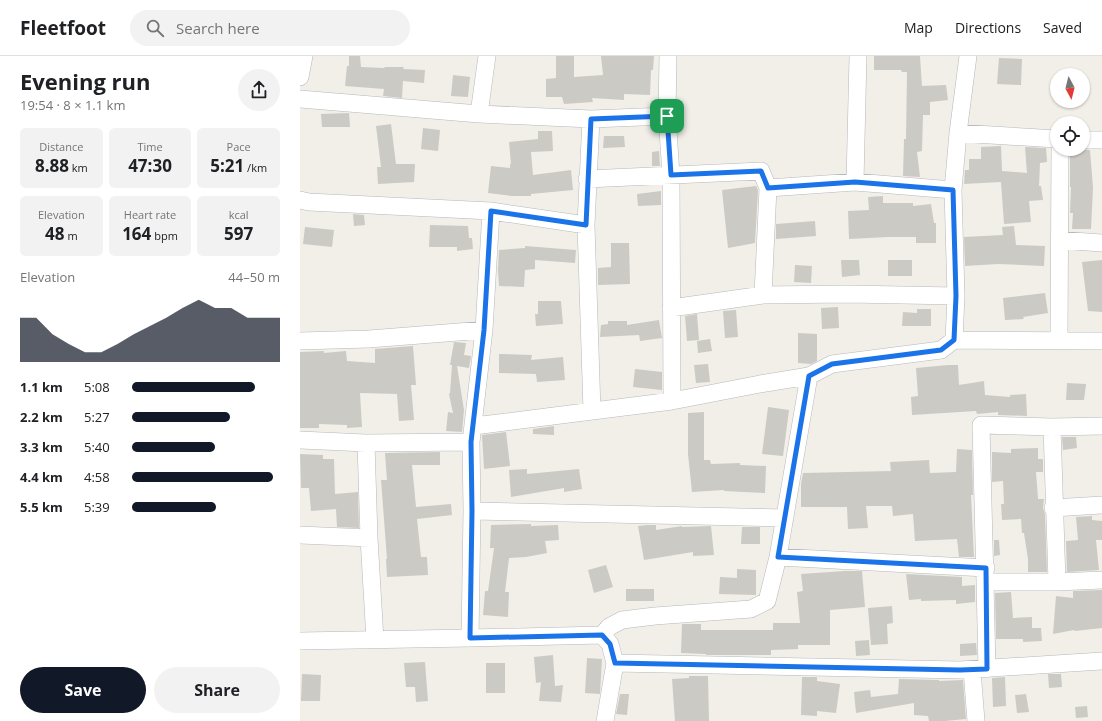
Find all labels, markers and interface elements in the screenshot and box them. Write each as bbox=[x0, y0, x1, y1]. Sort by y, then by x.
search box bbox=[130, 10, 410, 46]
text: Fleetfoot bbox=[20, 15, 106, 41]
icon: search bbox=[144, 17, 166, 39]
text: Search here bbox=[176, 18, 260, 38]
text: Map bbox=[904, 18, 933, 37]
text: Directions bbox=[955, 18, 1021, 37]
text: Saved bbox=[1043, 18, 1082, 37]
text: Evening run bbox=[20, 66, 151, 96]
north arrow bbox=[1050, 68, 1090, 108]
map controls bbox=[1050, 68, 1090, 156]
button: share bbox=[238, 69, 280, 111]
text: 19:54 · 8 × 1.1 km bbox=[20, 96, 125, 114]
pin bbox=[650, 99, 684, 133]
icon: arrive bbox=[656, 105, 678, 127]
button: locate bbox=[1050, 116, 1090, 156]
text: Distance bbox=[39, 139, 83, 154]
text: Time bbox=[137, 139, 163, 154]
text: Pace bbox=[227, 139, 251, 154]
text: 8.88 bbox=[35, 154, 69, 177]
text: 47:30 bbox=[128, 154, 172, 177]
text: 5:21 bbox=[210, 154, 244, 177]
text: km bbox=[69, 160, 88, 175]
text: /km bbox=[244, 160, 267, 175]
text: Elevation bbox=[38, 207, 85, 222]
text: Heart rate bbox=[124, 207, 176, 222]
text: kcal bbox=[229, 207, 249, 222]
text: 48 bbox=[45, 222, 65, 245]
text: 164 bbox=[122, 222, 151, 245]
text: 597 bbox=[224, 222, 253, 245]
text: m bbox=[65, 228, 78, 243]
text: bpm bbox=[151, 228, 178, 243]
text: Elevation bbox=[20, 268, 75, 286]
text: 44–50 m bbox=[228, 268, 280, 286]
text: 1.1 km bbox=[20, 378, 63, 396]
text: 5:08 bbox=[84, 378, 110, 396]
text: 2.2 km bbox=[20, 408, 63, 426]
text: 5:27 bbox=[84, 408, 110, 426]
text: 3.3 km bbox=[20, 438, 63, 456]
text: 5:40 bbox=[84, 438, 110, 456]
text: 4.4 km bbox=[20, 468, 63, 486]
text: 4:58 bbox=[84, 468, 110, 486]
text: 5.5 km bbox=[20, 498, 63, 516]
text: 5:39 bbox=[84, 498, 110, 516]
button: Save bbox=[20, 667, 146, 713]
button: Share bbox=[154, 667, 280, 713]

